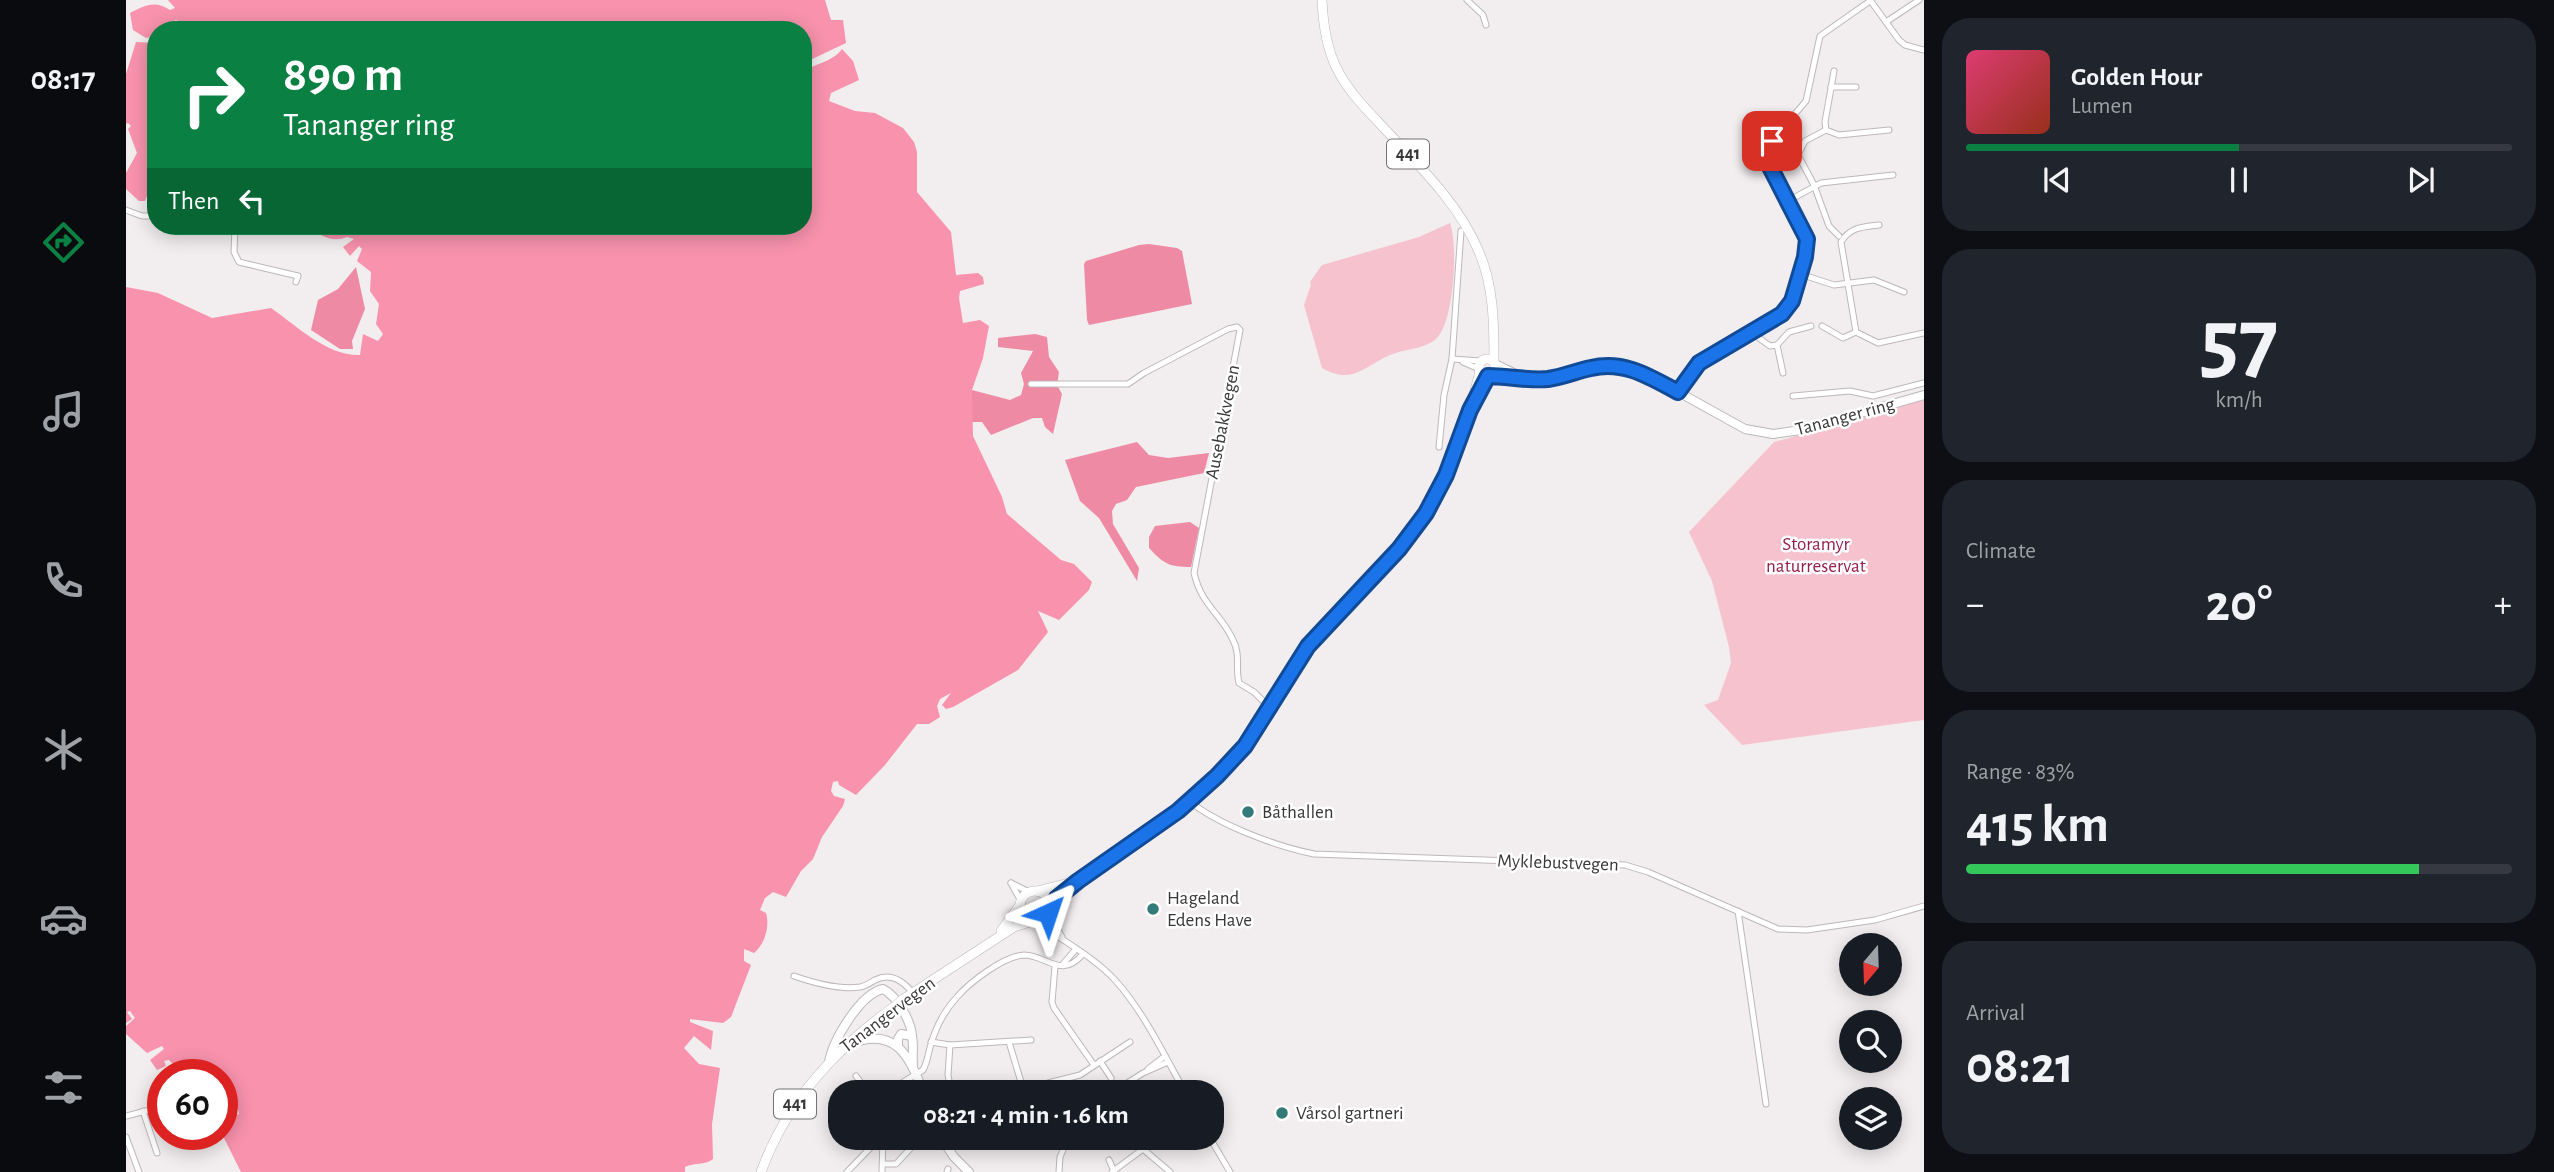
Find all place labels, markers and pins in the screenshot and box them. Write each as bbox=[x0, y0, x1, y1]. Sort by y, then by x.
pin bbox=[1742, 111, 1802, 171]
place label: Båthallen bbox=[1262, 803, 1334, 822]
marker: Båthallen bbox=[1240, 804, 1256, 820]
place label: Hageland Edens Have bbox=[1167, 889, 1252, 930]
marker: Hageland Edens Have bbox=[1145, 901, 1161, 917]
place label: Vårsol gartneri bbox=[1296, 1104, 1404, 1123]
marker: Vårsol gartneri bbox=[1274, 1105, 1290, 1121]

